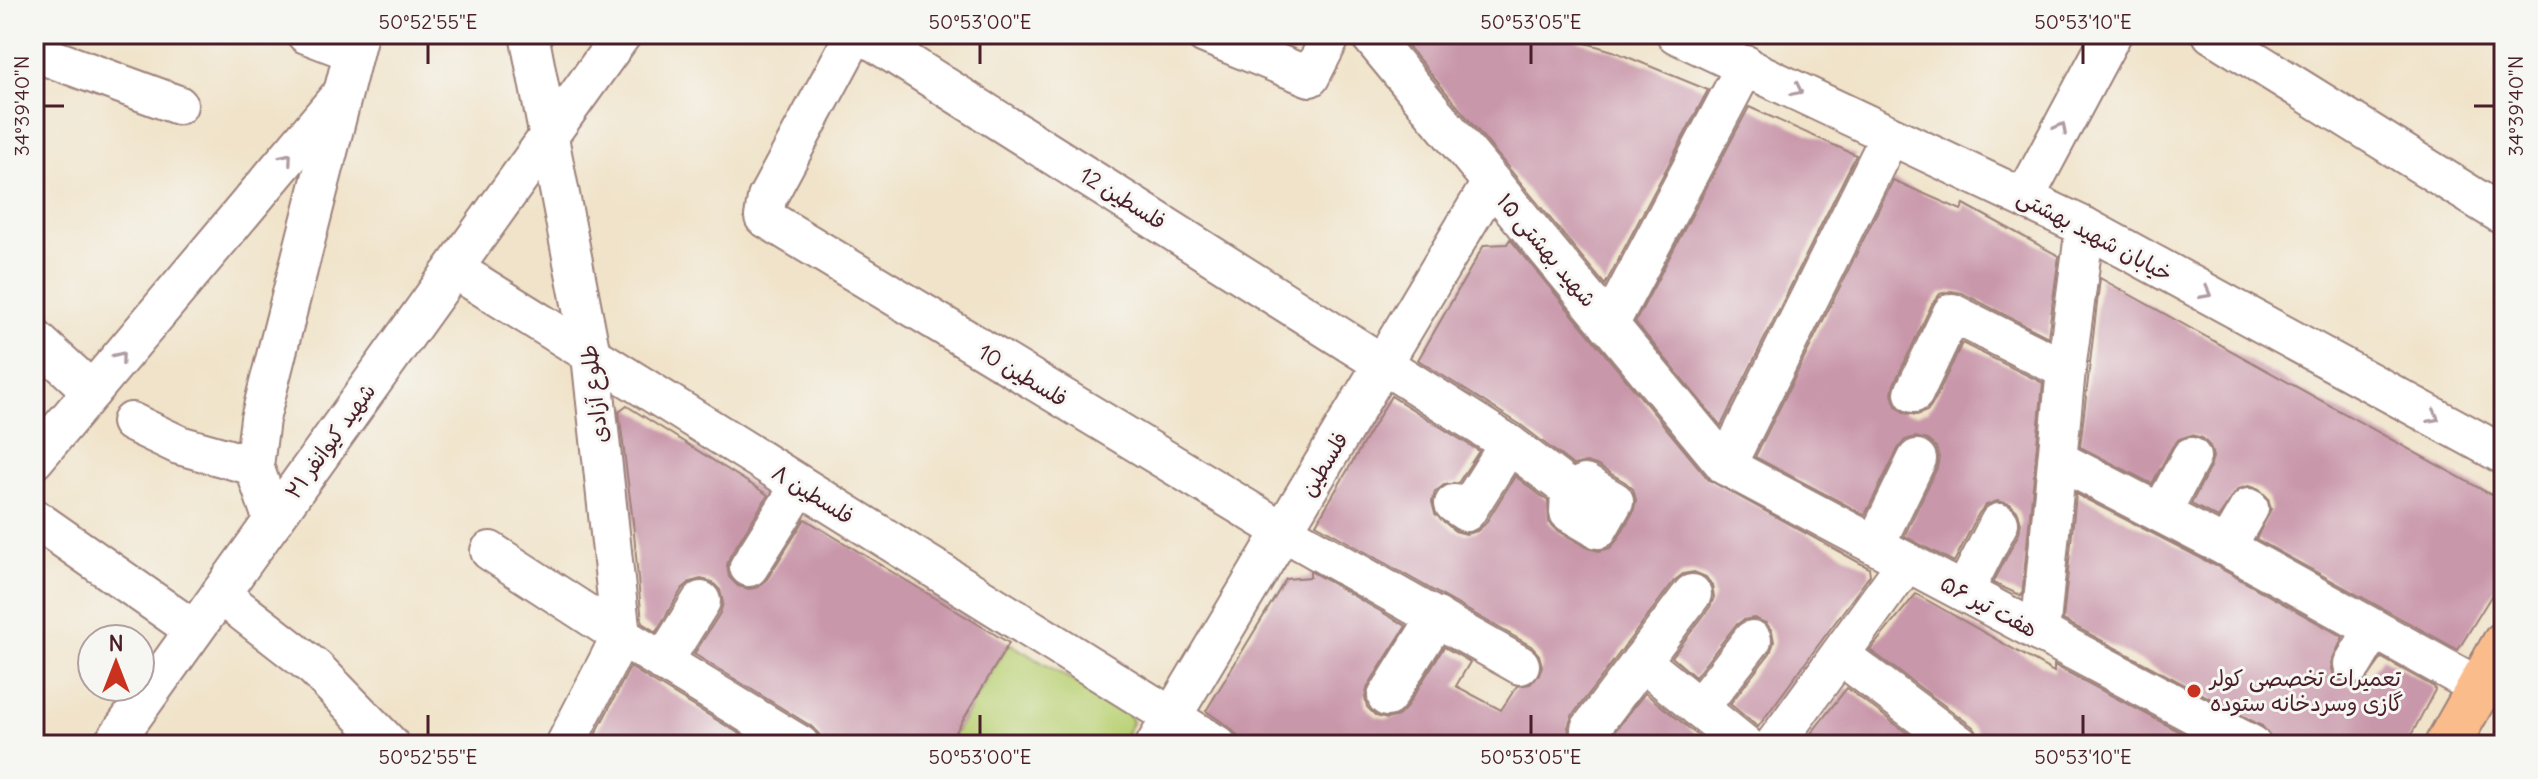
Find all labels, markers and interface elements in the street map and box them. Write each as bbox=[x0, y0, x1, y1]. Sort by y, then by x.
text: 50°52'55"E bbox=[378, 9, 478, 34]
text: 50°53'00"E bbox=[929, 9, 1031, 34]
text: 50°53'05"E bbox=[1480, 9, 1582, 34]
text: 50°53'10"E bbox=[2034, 9, 2132, 34]
text: 34°39'40"N bbox=[9, 55, 34, 157]
text: 34°39'40"N bbox=[2503, 55, 2528, 157]
one-way arrow bbox=[1789, 81, 1804, 96]
one-way arrow bbox=[2052, 122, 2067, 137]
one-way arrow bbox=[277, 153, 292, 168]
street label: فلسطین 12 bbox=[1075, 160, 1171, 236]
street label: خیابان شهید بهشتی bbox=[2012, 182, 2177, 289]
street label: شهید بهشتی ۱۵ bbox=[1490, 187, 1603, 313]
one-way arrow bbox=[2197, 283, 2212, 298]
street label: فلسطین 10 bbox=[973, 337, 1073, 413]
street label: طلوع آزادی bbox=[574, 343, 616, 445]
one-way arrow bbox=[110, 352, 125, 367]
street label: شهید کیوانفر ۲۱ bbox=[279, 378, 381, 504]
one-way arrow bbox=[2426, 407, 2440, 422]
street label: فلسطین bbox=[1294, 426, 1354, 502]
street label: فلسطین ۸ bbox=[767, 458, 859, 530]
street label: هفت تیر ۵۶ bbox=[1936, 569, 2042, 643]
north arrow bbox=[76, 623, 156, 703]
text: N bbox=[108, 629, 124, 657]
place label: تعمیرات تخصصی کولر گازی وسردخانه ستوده bbox=[2208, 664, 2403, 717]
marker: تعمیرات تخصصی کولر گازی وسردخانه ستوده bbox=[2185, 682, 2203, 700]
text: 50°52'55"E bbox=[378, 744, 478, 769]
text: 50°53'00"E bbox=[929, 744, 1031, 769]
text: 50°53'05"E bbox=[1480, 744, 1582, 769]
text: 50°53'10"E bbox=[2034, 744, 2132, 769]

